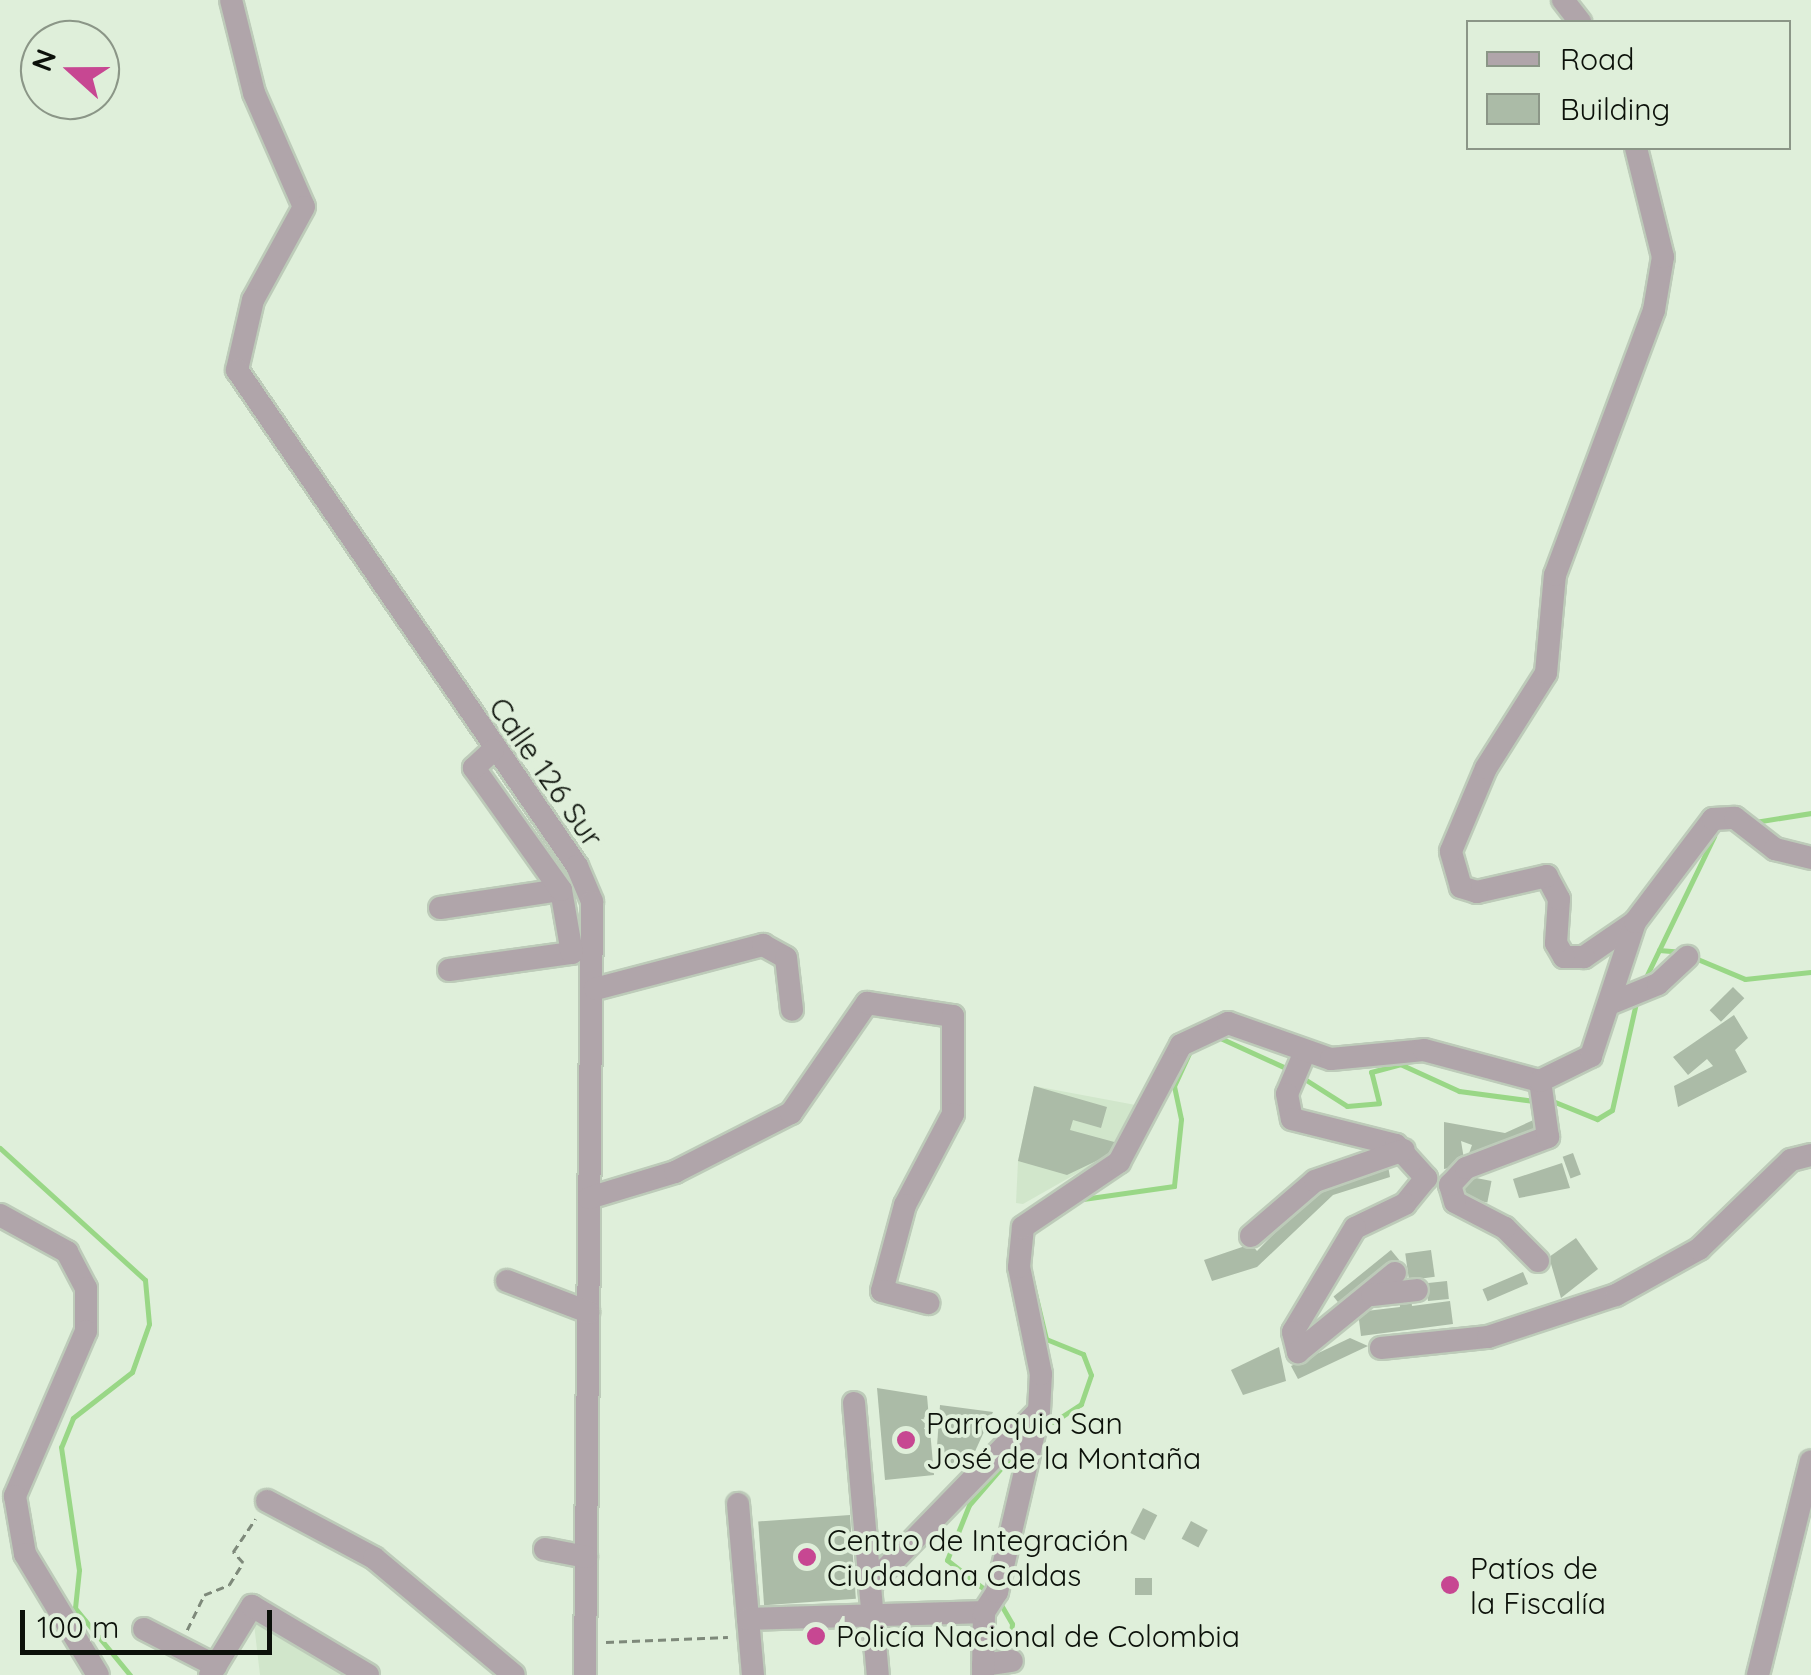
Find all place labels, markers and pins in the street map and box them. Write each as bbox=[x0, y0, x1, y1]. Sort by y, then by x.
place label: Parroquia San José de la Montaña bbox=[926, 1405, 1201, 1476]
marker: Parroquia San José de la Montaña bbox=[895, 1429, 917, 1451]
place label: Centro de Integración Ciudadana Caldas bbox=[827, 1522, 1129, 1592]
marker: Centro de Integración Ciudadana Caldas bbox=[796, 1546, 818, 1568]
place label: Patíos de la Fiscalía bbox=[1470, 1550, 1606, 1620]
marker: Patíos de la Fiscalía bbox=[1439, 1574, 1461, 1596]
place label: Policía Nacional de Colombia bbox=[836, 1618, 1240, 1654]
marker: Policía Nacional de Colombia bbox=[805, 1625, 827, 1647]

